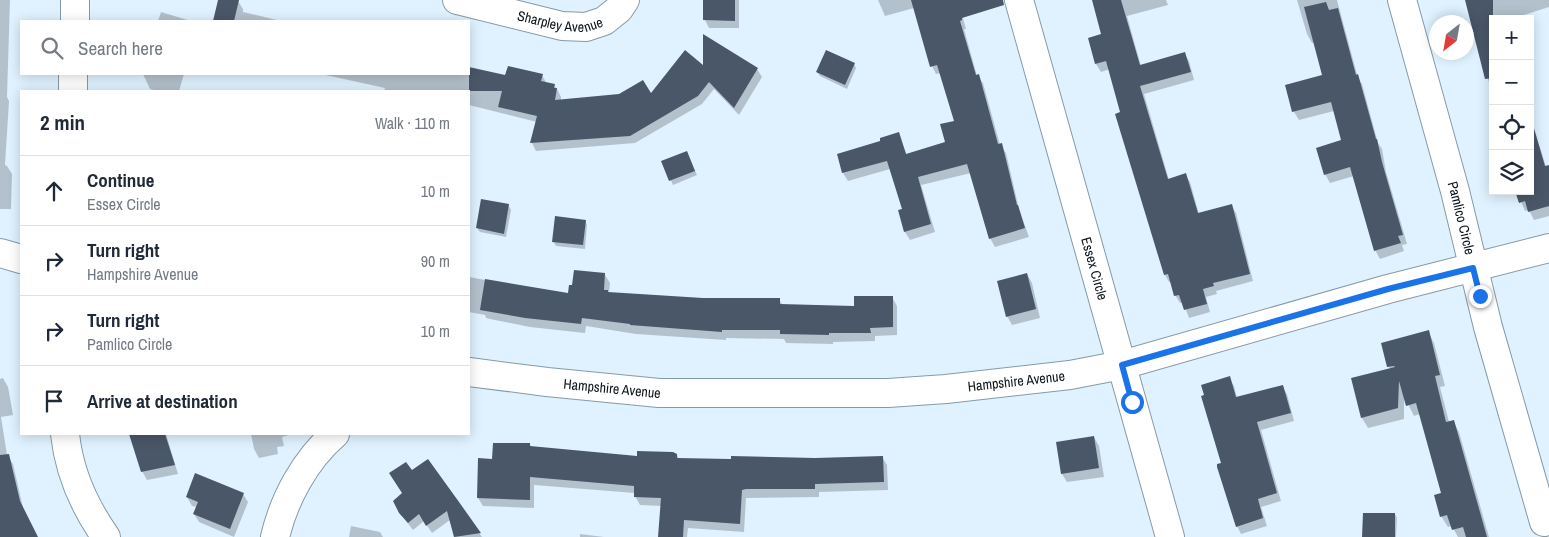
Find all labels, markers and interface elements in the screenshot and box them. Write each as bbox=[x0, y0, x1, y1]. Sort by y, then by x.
street label: Sharpley Avenue bbox=[516, 6, 605, 36]
north arrow bbox=[1429, 15, 1474, 60]
map controls bbox=[1489, 15, 1534, 195]
button: + bbox=[1489, 15, 1534, 60]
search box bbox=[20, 20, 470, 75]
icon: search bbox=[38, 34, 66, 62]
text: Search here bbox=[78, 35, 163, 61]
button: − bbox=[1489, 60, 1534, 105]
button: locate bbox=[1489, 105, 1534, 150]
text: 2 min bbox=[40, 108, 85, 137]
text: Walk · 110 m bbox=[375, 112, 450, 134]
button: layers bbox=[1489, 150, 1534, 195]
text: Continue bbox=[87, 167, 155, 193]
icon: ahead bbox=[40, 177, 68, 205]
street label: Pamlico Circle bbox=[1444, 179, 1479, 256]
text: 10 m bbox=[421, 180, 450, 202]
text: Essex Circle bbox=[87, 193, 161, 215]
street label: Essex Circle bbox=[1077, 235, 1112, 302]
text: Turn right bbox=[87, 237, 159, 263]
icon: right bbox=[40, 247, 68, 275]
text: 90 m bbox=[421, 250, 450, 272]
text: Hampshire Avenue bbox=[87, 263, 198, 285]
route end bbox=[1469, 285, 1492, 308]
text: Turn right bbox=[87, 307, 159, 333]
icon: right bbox=[40, 317, 68, 345]
text: 10 m bbox=[421, 320, 450, 342]
text: Pamlico Circle bbox=[87, 333, 172, 355]
street label: Hampshire Avenue bbox=[967, 367, 1066, 395]
street label: Hampshire Avenue bbox=[563, 375, 661, 402]
icon: arrive bbox=[40, 387, 68, 415]
text: Arrive at destination bbox=[87, 388, 238, 414]
route start bbox=[1121, 391, 1144, 414]

